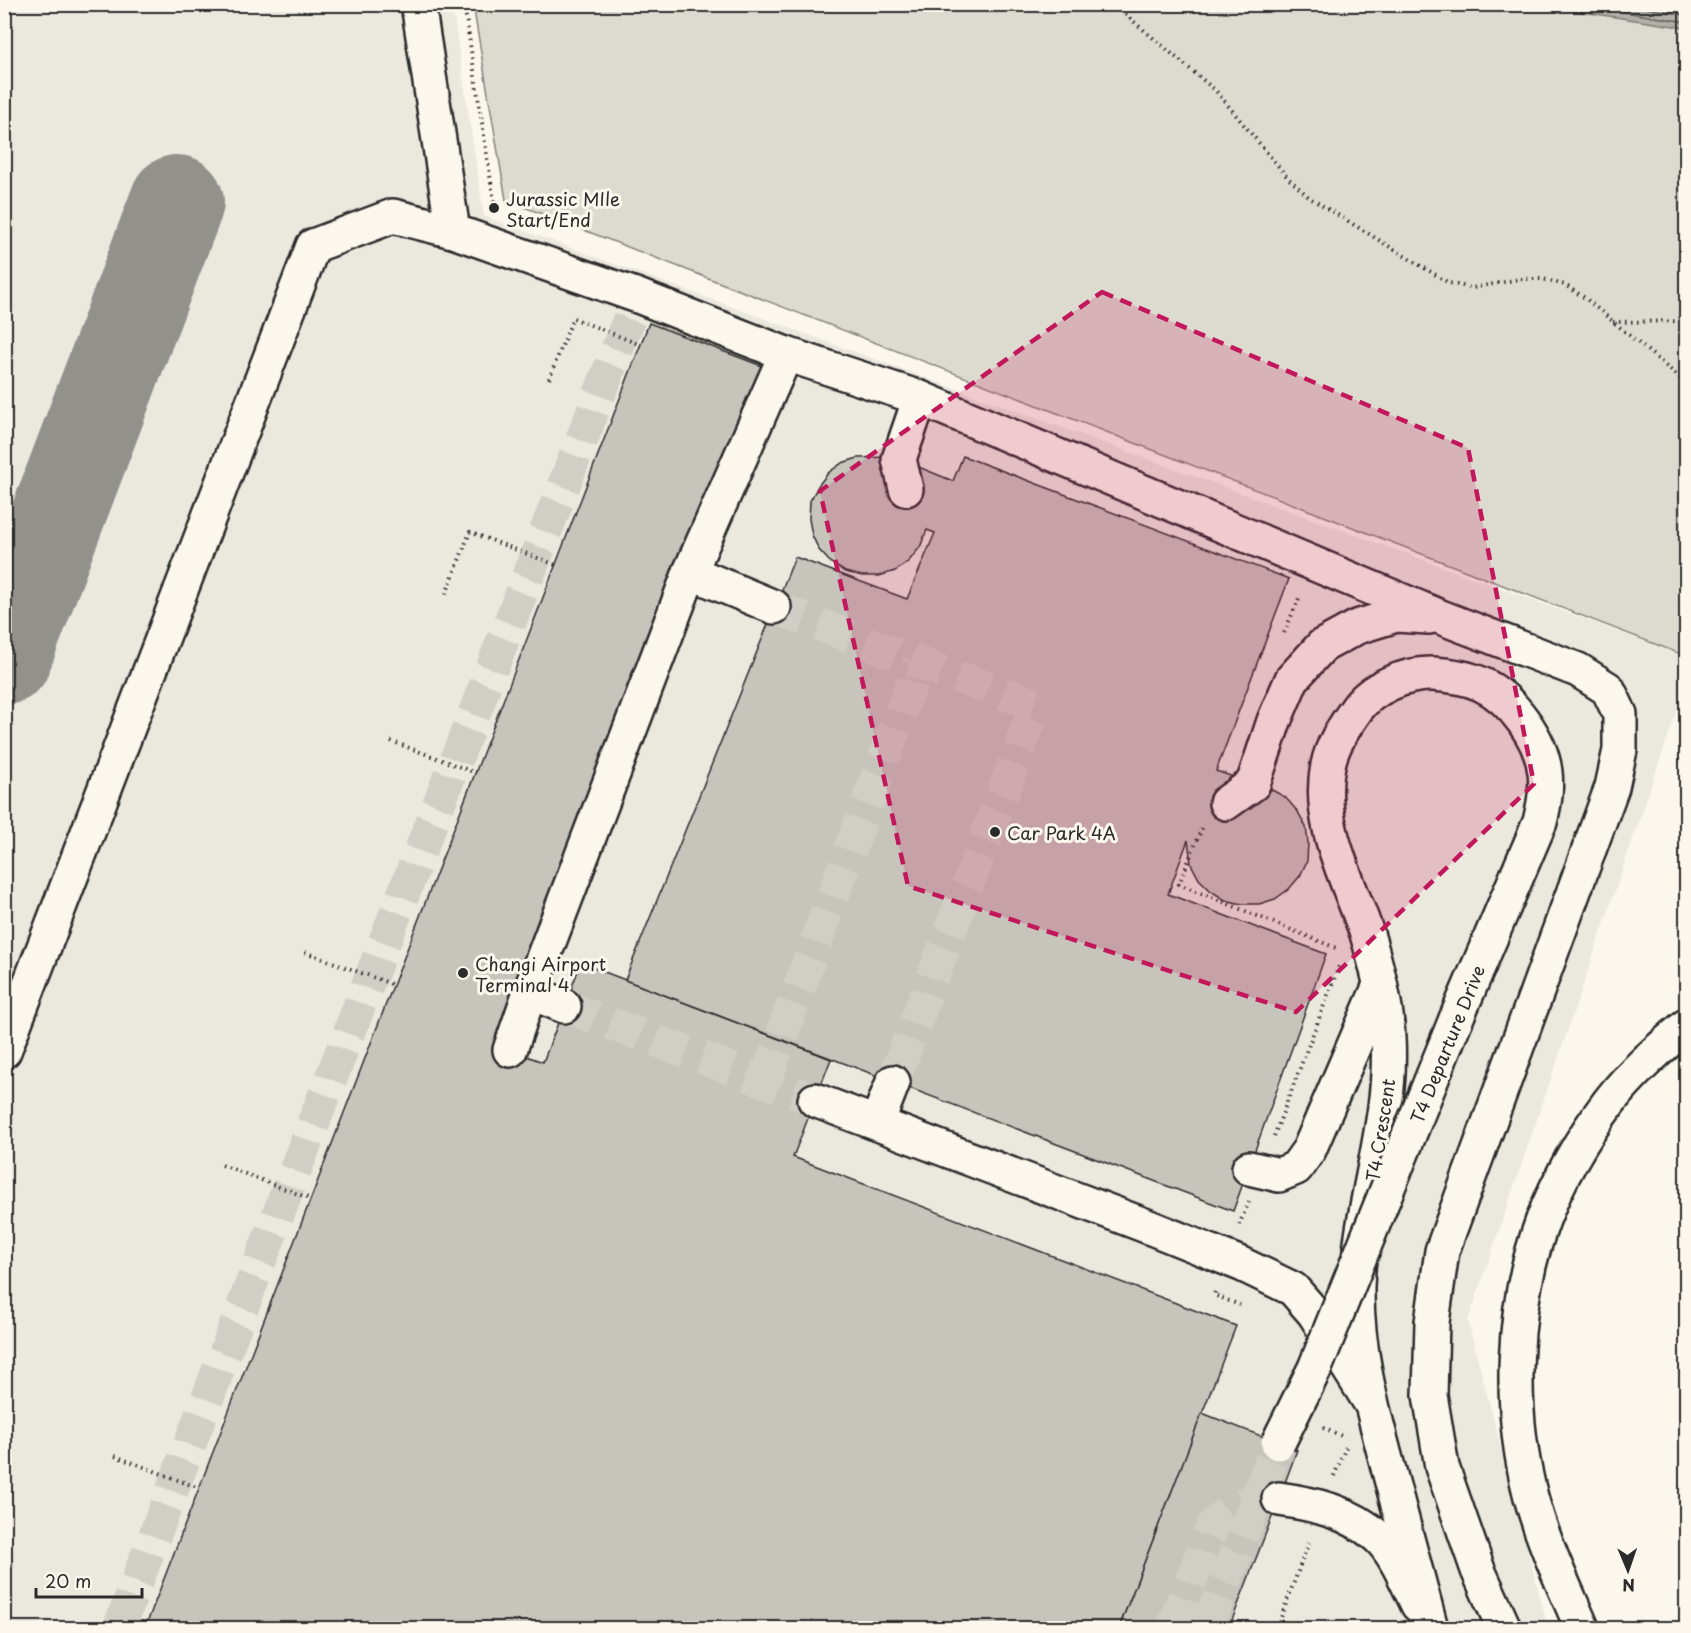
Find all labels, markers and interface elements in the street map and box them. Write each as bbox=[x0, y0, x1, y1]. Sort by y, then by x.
place label: Jurassic MIle Start/End bbox=[506, 185, 620, 233]
marker: Jurassic MIle Start/End bbox=[487, 201, 501, 215]
place label: Car Park 4A bbox=[1007, 819, 1116, 846]
marker: Car Park 4A bbox=[988, 825, 1002, 839]
place label: Changi Airport Terminal 4 bbox=[475, 950, 606, 998]
street label: T4 Departure Drive bbox=[1403, 961, 1491, 1127]
marker: Changi Airport Terminal 4 bbox=[456, 966, 470, 980]
street label: T4 Crescent bbox=[1359, 1077, 1401, 1183]
north arrow bbox=[1598, 1540, 1658, 1600]
scale bar bbox=[36, 1561, 142, 1599]
text: 20 m bbox=[45, 1567, 91, 1594]
text: N bbox=[1622, 1574, 1635, 1598]

